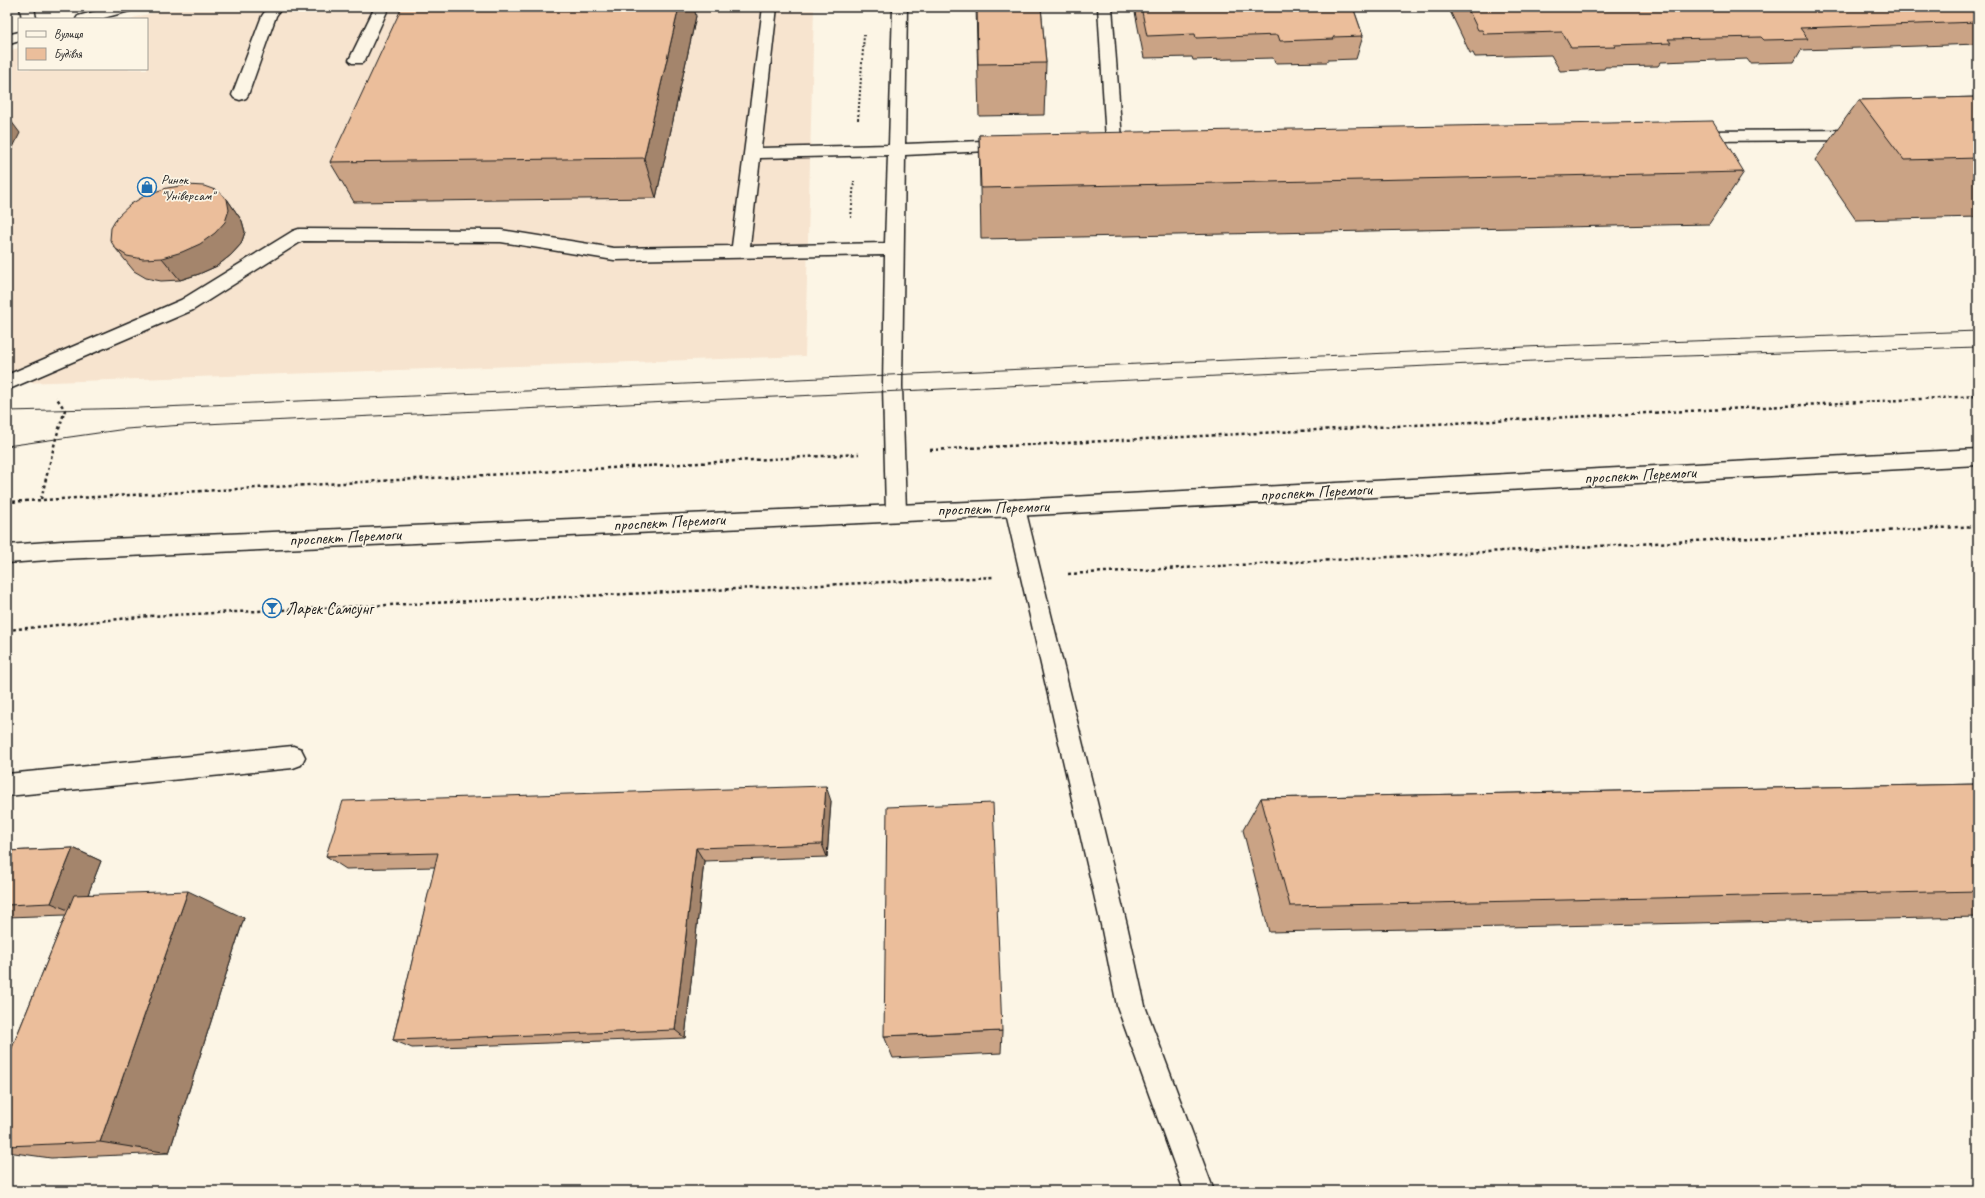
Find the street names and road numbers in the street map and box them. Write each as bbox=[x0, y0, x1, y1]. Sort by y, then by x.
street label: проспект Перемоги bbox=[1584, 461, 1698, 488]
street label: проспект Перемоги bbox=[1260, 478, 1374, 505]
street label: проспект Перемоги bbox=[937, 495, 1051, 520]
street label: проспект Перемоги bbox=[613, 508, 727, 535]
street label: проспект Перемоги bbox=[289, 523, 403, 550]

